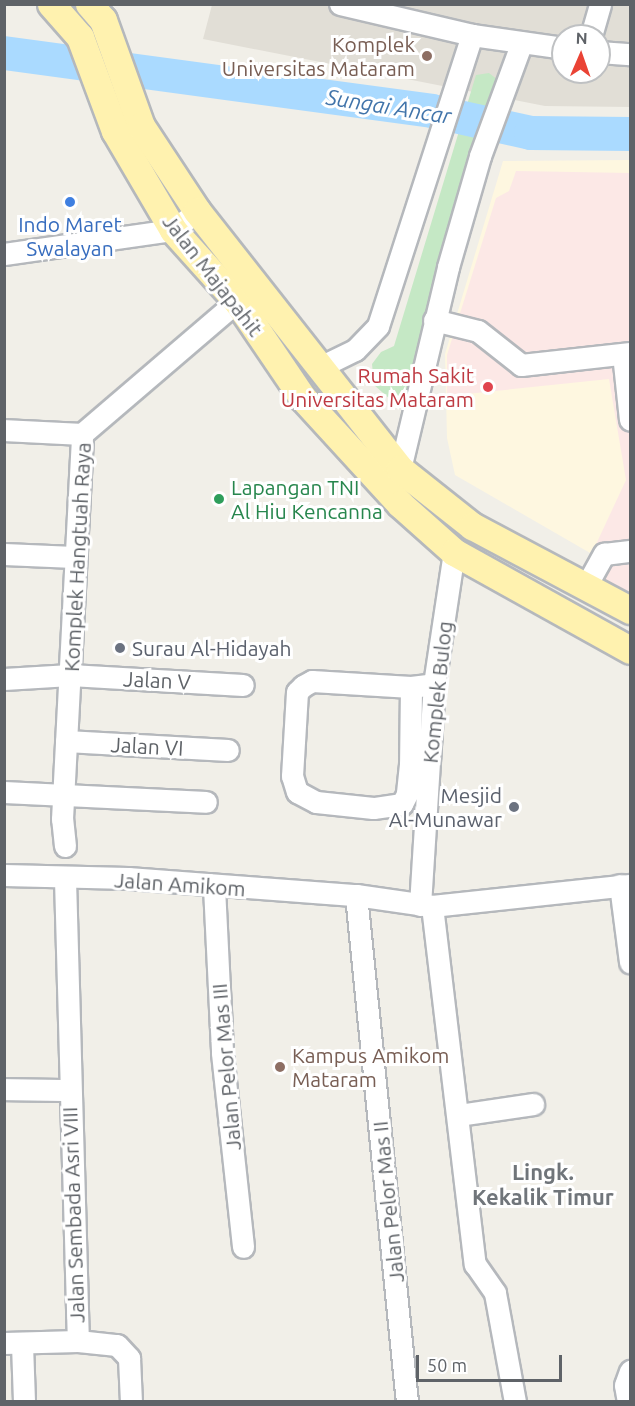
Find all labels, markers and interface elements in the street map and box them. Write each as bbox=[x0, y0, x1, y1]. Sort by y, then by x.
north arrow bbox=[551, 24, 611, 84]
text: N bbox=[575, 29, 588, 47]
place label: Komplek Universitas Mataram bbox=[222, 31, 415, 81]
marker: Komplek Universitas Mataram bbox=[420, 49, 434, 63]
water label: Sungai Ancar bbox=[324, 83, 454, 129]
marker: Indo Maret Swalayan bbox=[63, 195, 77, 209]
street label: Jalan Majapahit bbox=[158, 209, 268, 341]
place label: Indo Maret Swalayan bbox=[18, 211, 122, 261]
place label: Rumah Sakit Universitas Mataram bbox=[281, 362, 474, 412]
marker: Rumah Sakit Universitas Mataram bbox=[479, 378, 497, 396]
street label: Komplek Hangtuah Raya bbox=[58, 442, 96, 672]
place label: Lapangan TNI Al Hiu Kencanna bbox=[231, 474, 383, 524]
marker: Lapangan TNI Al Hiu Kencanna bbox=[212, 492, 226, 506]
street label: Komplek Bulog bbox=[417, 620, 457, 764]
place label: Surau Al-Hidayah bbox=[132, 635, 291, 661]
marker: Surau Al-Hidayah bbox=[113, 641, 127, 655]
street label: Jalan V bbox=[123, 666, 191, 694]
street label: Jalan VI bbox=[110, 732, 184, 760]
place label: Mesjid Al-Munawar bbox=[389, 782, 502, 832]
marker: Mesjid Al-Munawar bbox=[507, 800, 521, 814]
street label: Jalan Amikom bbox=[113, 867, 247, 901]
street label: Jalan Pelor Mas III bbox=[206, 982, 246, 1152]
place label: Kampus Amikom Mataram bbox=[292, 1042, 449, 1092]
marker: Kampus Amikom Mataram bbox=[273, 1060, 287, 1074]
street label: Jalan Sembada Asri VIII bbox=[57, 1106, 89, 1324]
street label: Jalan Pelor Mas II bbox=[367, 1120, 409, 1284]
district label: Lingk. Kekalik Timur bbox=[472, 1158, 614, 1210]
scale bar bbox=[419, 1343, 564, 1381]
text: 50 m bbox=[427, 1355, 467, 1375]

